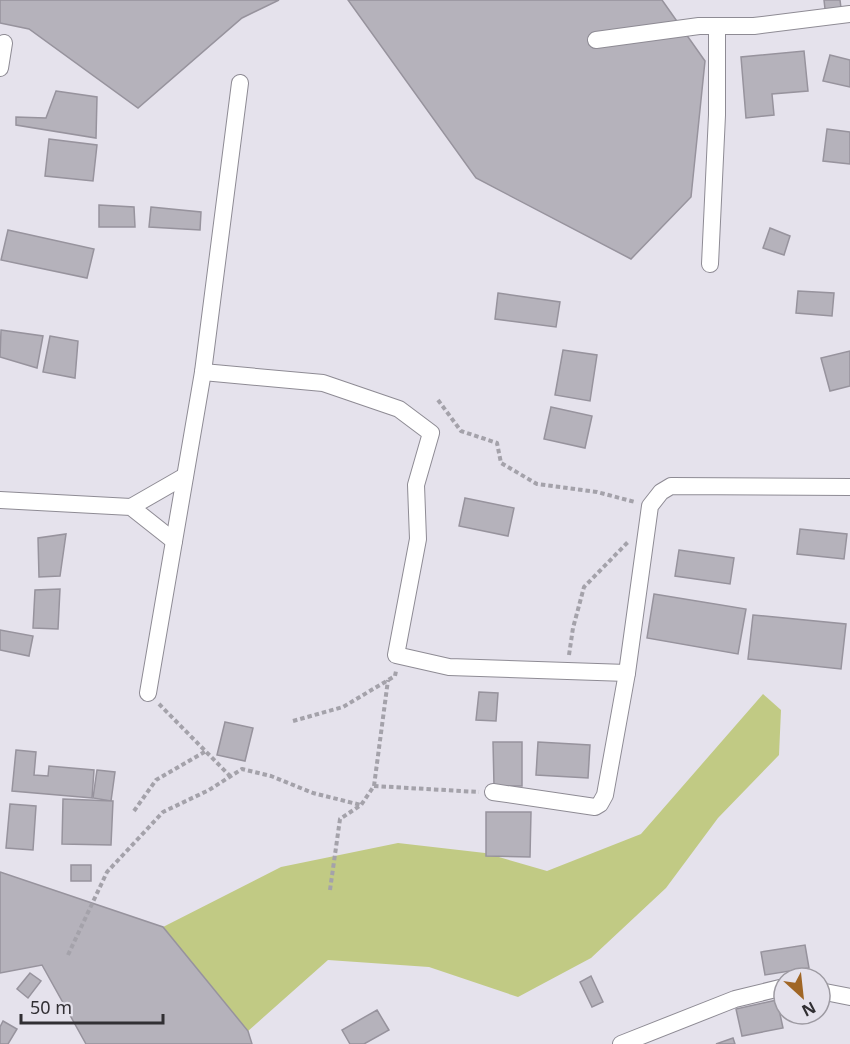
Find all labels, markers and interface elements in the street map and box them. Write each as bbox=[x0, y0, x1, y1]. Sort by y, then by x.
north arrow bbox=[772, 966, 832, 1026]
scale bar bbox=[21, 987, 164, 1025]
text: 50 m bbox=[30, 995, 72, 1019]
text: N bbox=[798, 997, 820, 1022]

